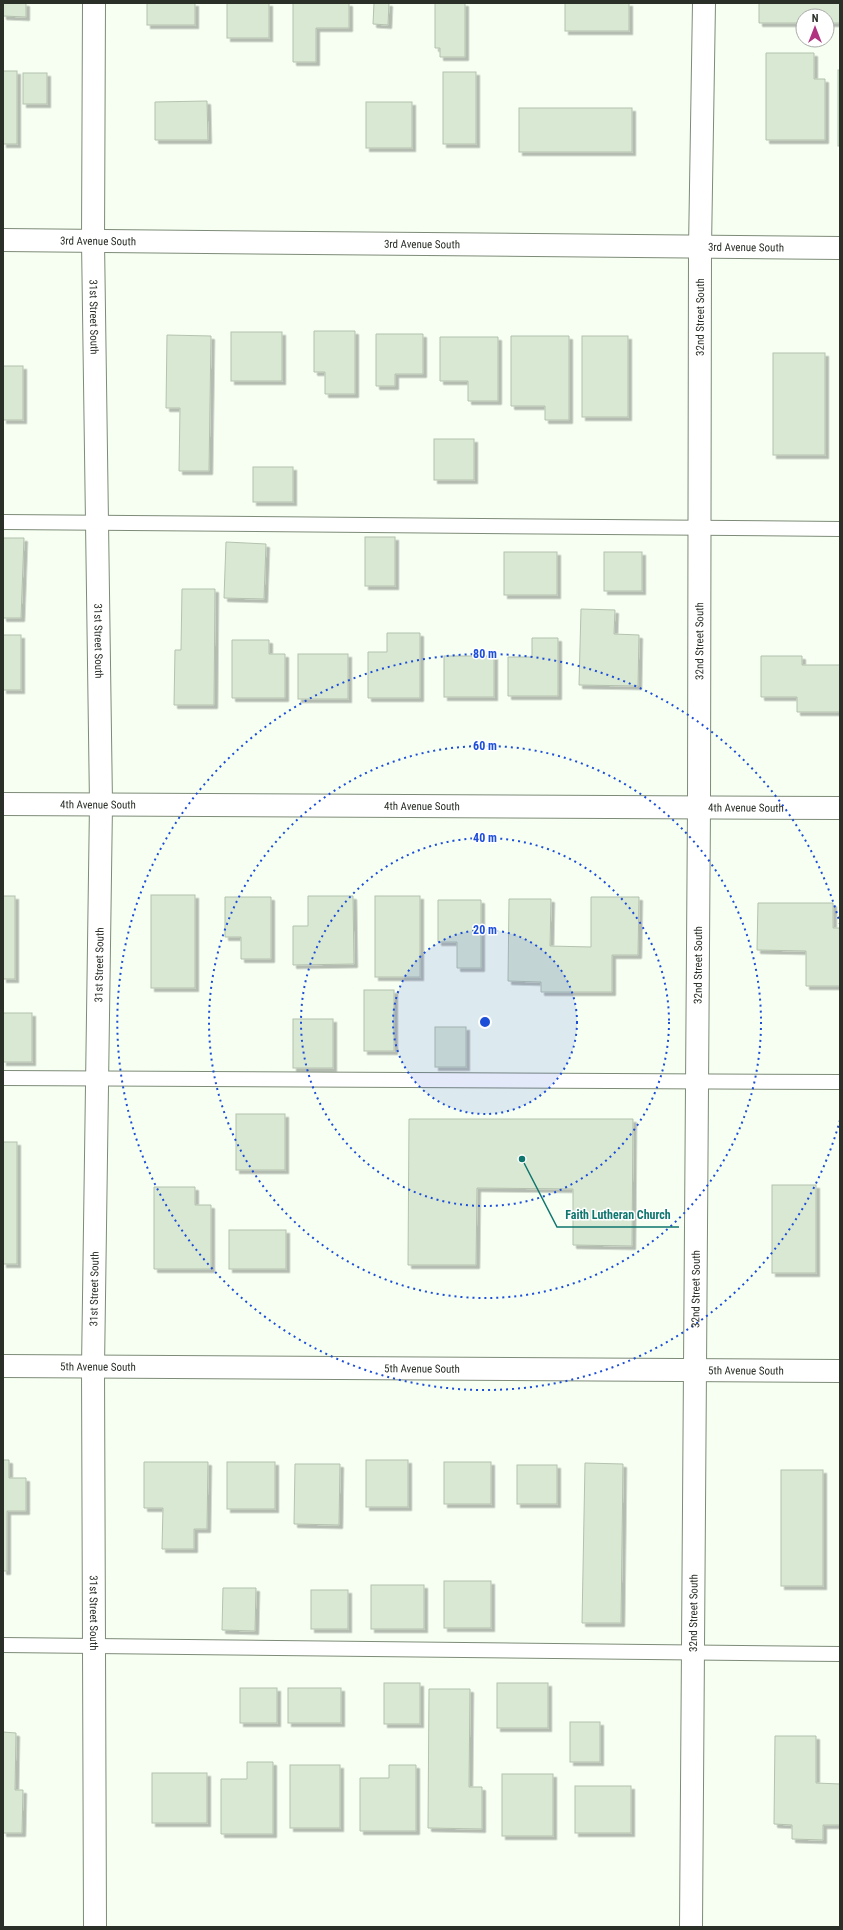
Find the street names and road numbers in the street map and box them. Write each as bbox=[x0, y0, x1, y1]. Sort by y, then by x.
street label: 3rd Avenue South bbox=[60, 235, 136, 248]
street label: 3rd Avenue South bbox=[384, 238, 460, 251]
street label: 3rd Avenue South bbox=[708, 241, 784, 254]
street label: 32nd Street South bbox=[694, 278, 707, 356]
street label: 31st Street South bbox=[87, 279, 101, 355]
street label: 32nd Street South bbox=[693, 602, 706, 680]
street label: 31st Street South bbox=[91, 603, 105, 679]
street label: 4th Avenue South bbox=[60, 798, 136, 812]
street label: 4th Avenue South bbox=[384, 800, 460, 813]
street label: 4th Avenue South bbox=[708, 801, 784, 815]
street label: 32nd Street South bbox=[692, 926, 705, 1004]
street label: 31st Street South bbox=[92, 927, 107, 1003]
street label: 32nd Street South bbox=[689, 1250, 703, 1328]
street label: 31st Street South bbox=[87, 1251, 102, 1327]
street label: 5th Avenue South bbox=[60, 1360, 136, 1374]
street label: 5th Avenue South bbox=[384, 1362, 460, 1376]
street label: 5th Avenue South bbox=[708, 1364, 784, 1378]
street label: 32nd Street South bbox=[687, 1574, 701, 1652]
street label: 31st Street South bbox=[87, 1575, 100, 1651]

